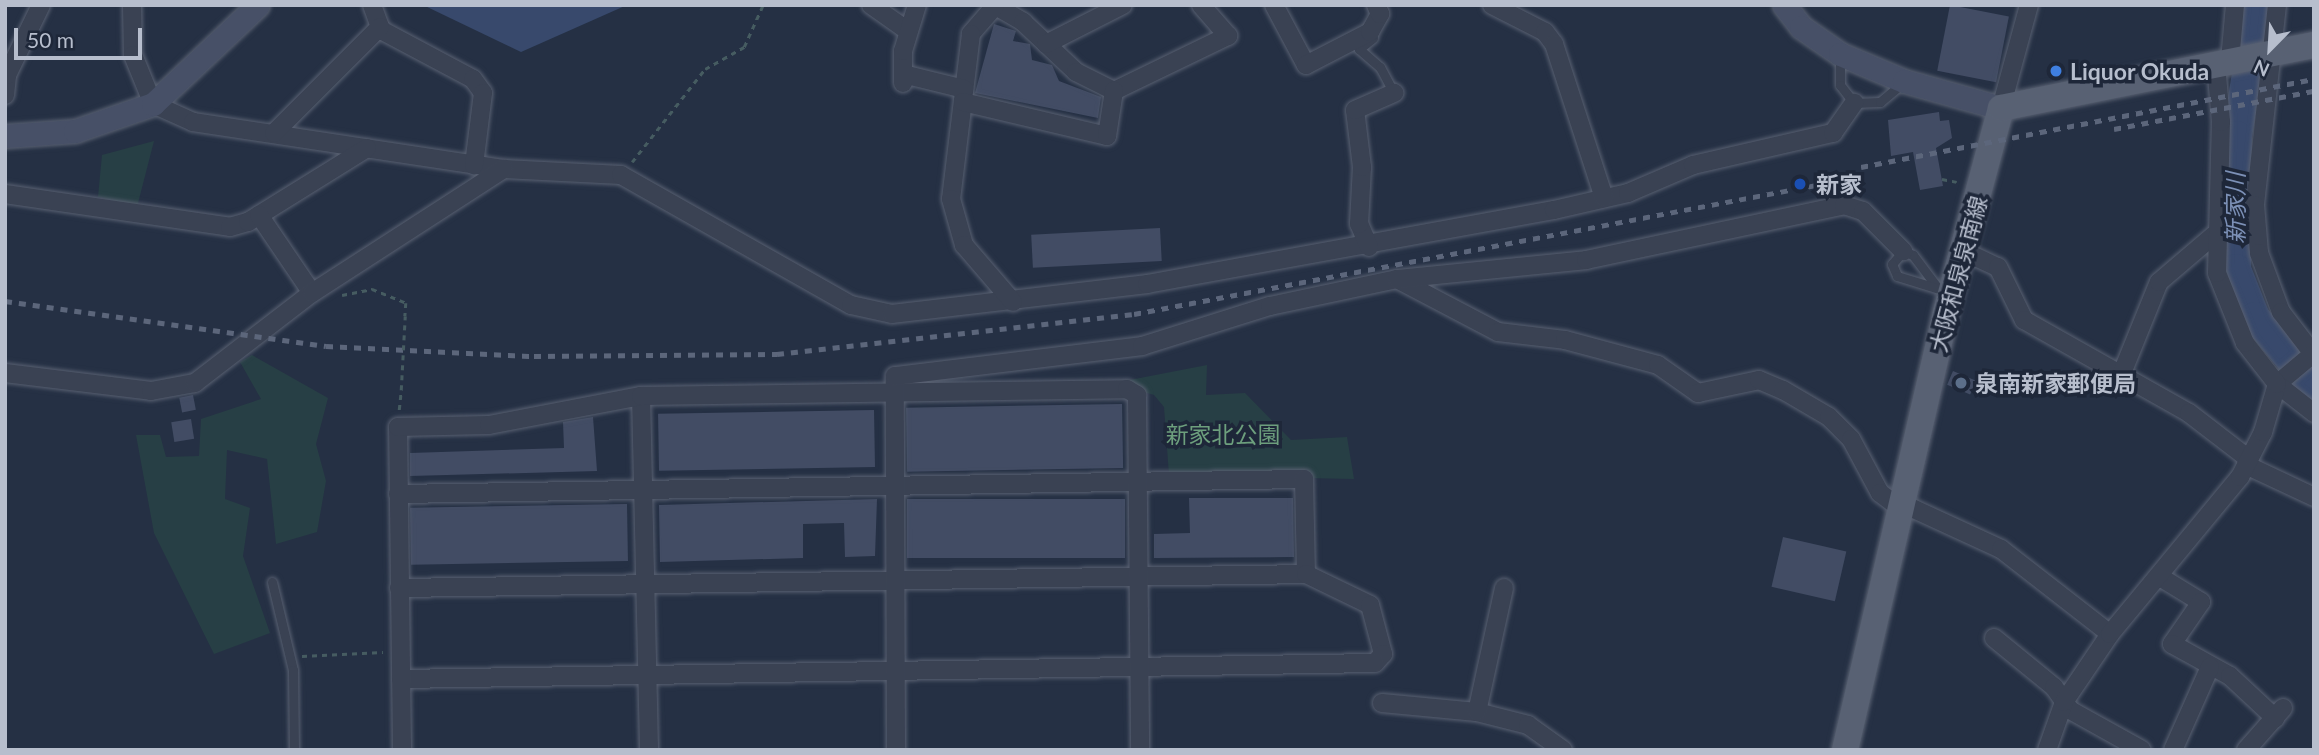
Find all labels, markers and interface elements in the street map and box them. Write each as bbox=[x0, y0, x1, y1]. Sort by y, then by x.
scale bar bbox=[18, 14, 145, 58]
north arrow bbox=[2235, 14, 2305, 84]
text: 50 m bbox=[27, 27, 74, 52]
text: N bbox=[2250, 55, 2273, 82]
place label: Liquor Okuda bbox=[2070, 57, 2210, 85]
marker: Liquor Okuda bbox=[2048, 63, 2064, 79]
place label: 新家 bbox=[1816, 170, 1862, 198]
water label: 新家川 bbox=[2221, 172, 2249, 244]
marker: 新家 bbox=[1790, 174, 1810, 194]
street label: 大阪和泉泉南線 bbox=[1924, 193, 1992, 355]
place label: 泉南新家郵便局 bbox=[1975, 369, 2136, 397]
marker: 泉南新家郵便局 bbox=[1953, 375, 1969, 391]
park label: 新家北公園 bbox=[1166, 420, 1280, 448]

